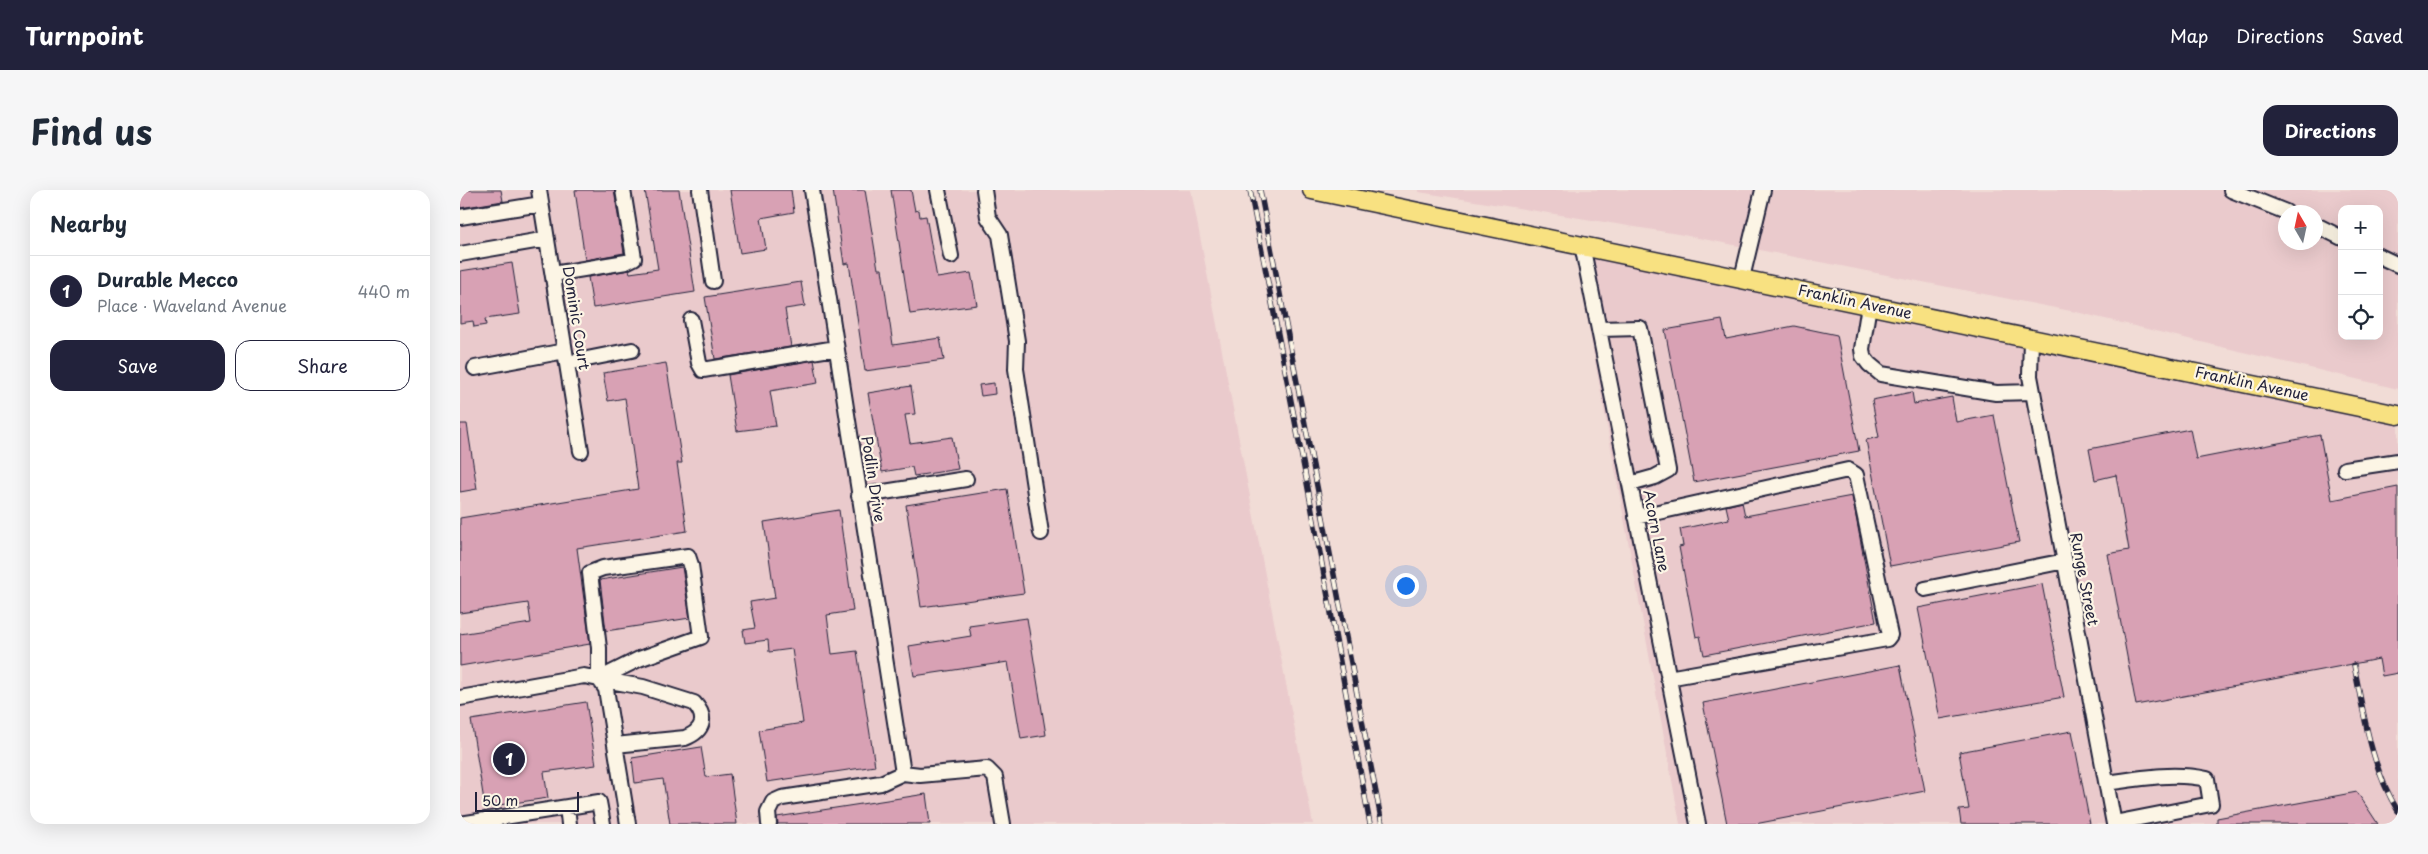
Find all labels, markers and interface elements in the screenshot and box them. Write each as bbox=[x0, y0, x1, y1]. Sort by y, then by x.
text: Turnpoint bbox=[25, 17, 144, 53]
text: Map bbox=[2170, 22, 2208, 49]
text: Directions bbox=[2236, 22, 2324, 49]
text: Saved bbox=[2352, 22, 2403, 49]
text: Find us bbox=[30, 104, 152, 157]
button: Directions bbox=[2263, 105, 2398, 156]
north arrow bbox=[2278, 205, 2323, 250]
map controls bbox=[2338, 205, 2383, 340]
button: + bbox=[2338, 205, 2383, 250]
text: Nearby bbox=[50, 207, 127, 239]
button: − bbox=[2338, 250, 2383, 295]
street label: Dominic Court bbox=[558, 264, 597, 371]
text: Durable Mecco bbox=[97, 265, 238, 293]
street label: Franklin Avenue bbox=[1796, 277, 1914, 324]
text: 1 bbox=[62, 279, 70, 303]
text: 440 m bbox=[358, 279, 410, 303]
text: Place · Waveland Avenue bbox=[97, 293, 287, 317]
button: locate bbox=[2338, 295, 2383, 340]
button: Save bbox=[50, 340, 225, 391]
button: Share bbox=[235, 340, 410, 391]
street label: Franklin Avenue bbox=[2193, 359, 2311, 406]
street label: Podlin Drive bbox=[856, 434, 893, 523]
street label: Acorn Lane bbox=[1638, 488, 1677, 574]
street label: Runge Street bbox=[2065, 530, 2106, 627]
your location bbox=[1393, 573, 1419, 599]
pin: 1 bbox=[493, 740, 525, 778]
scale bar bbox=[475, 789, 579, 812]
text: 50 m bbox=[482, 790, 518, 811]

